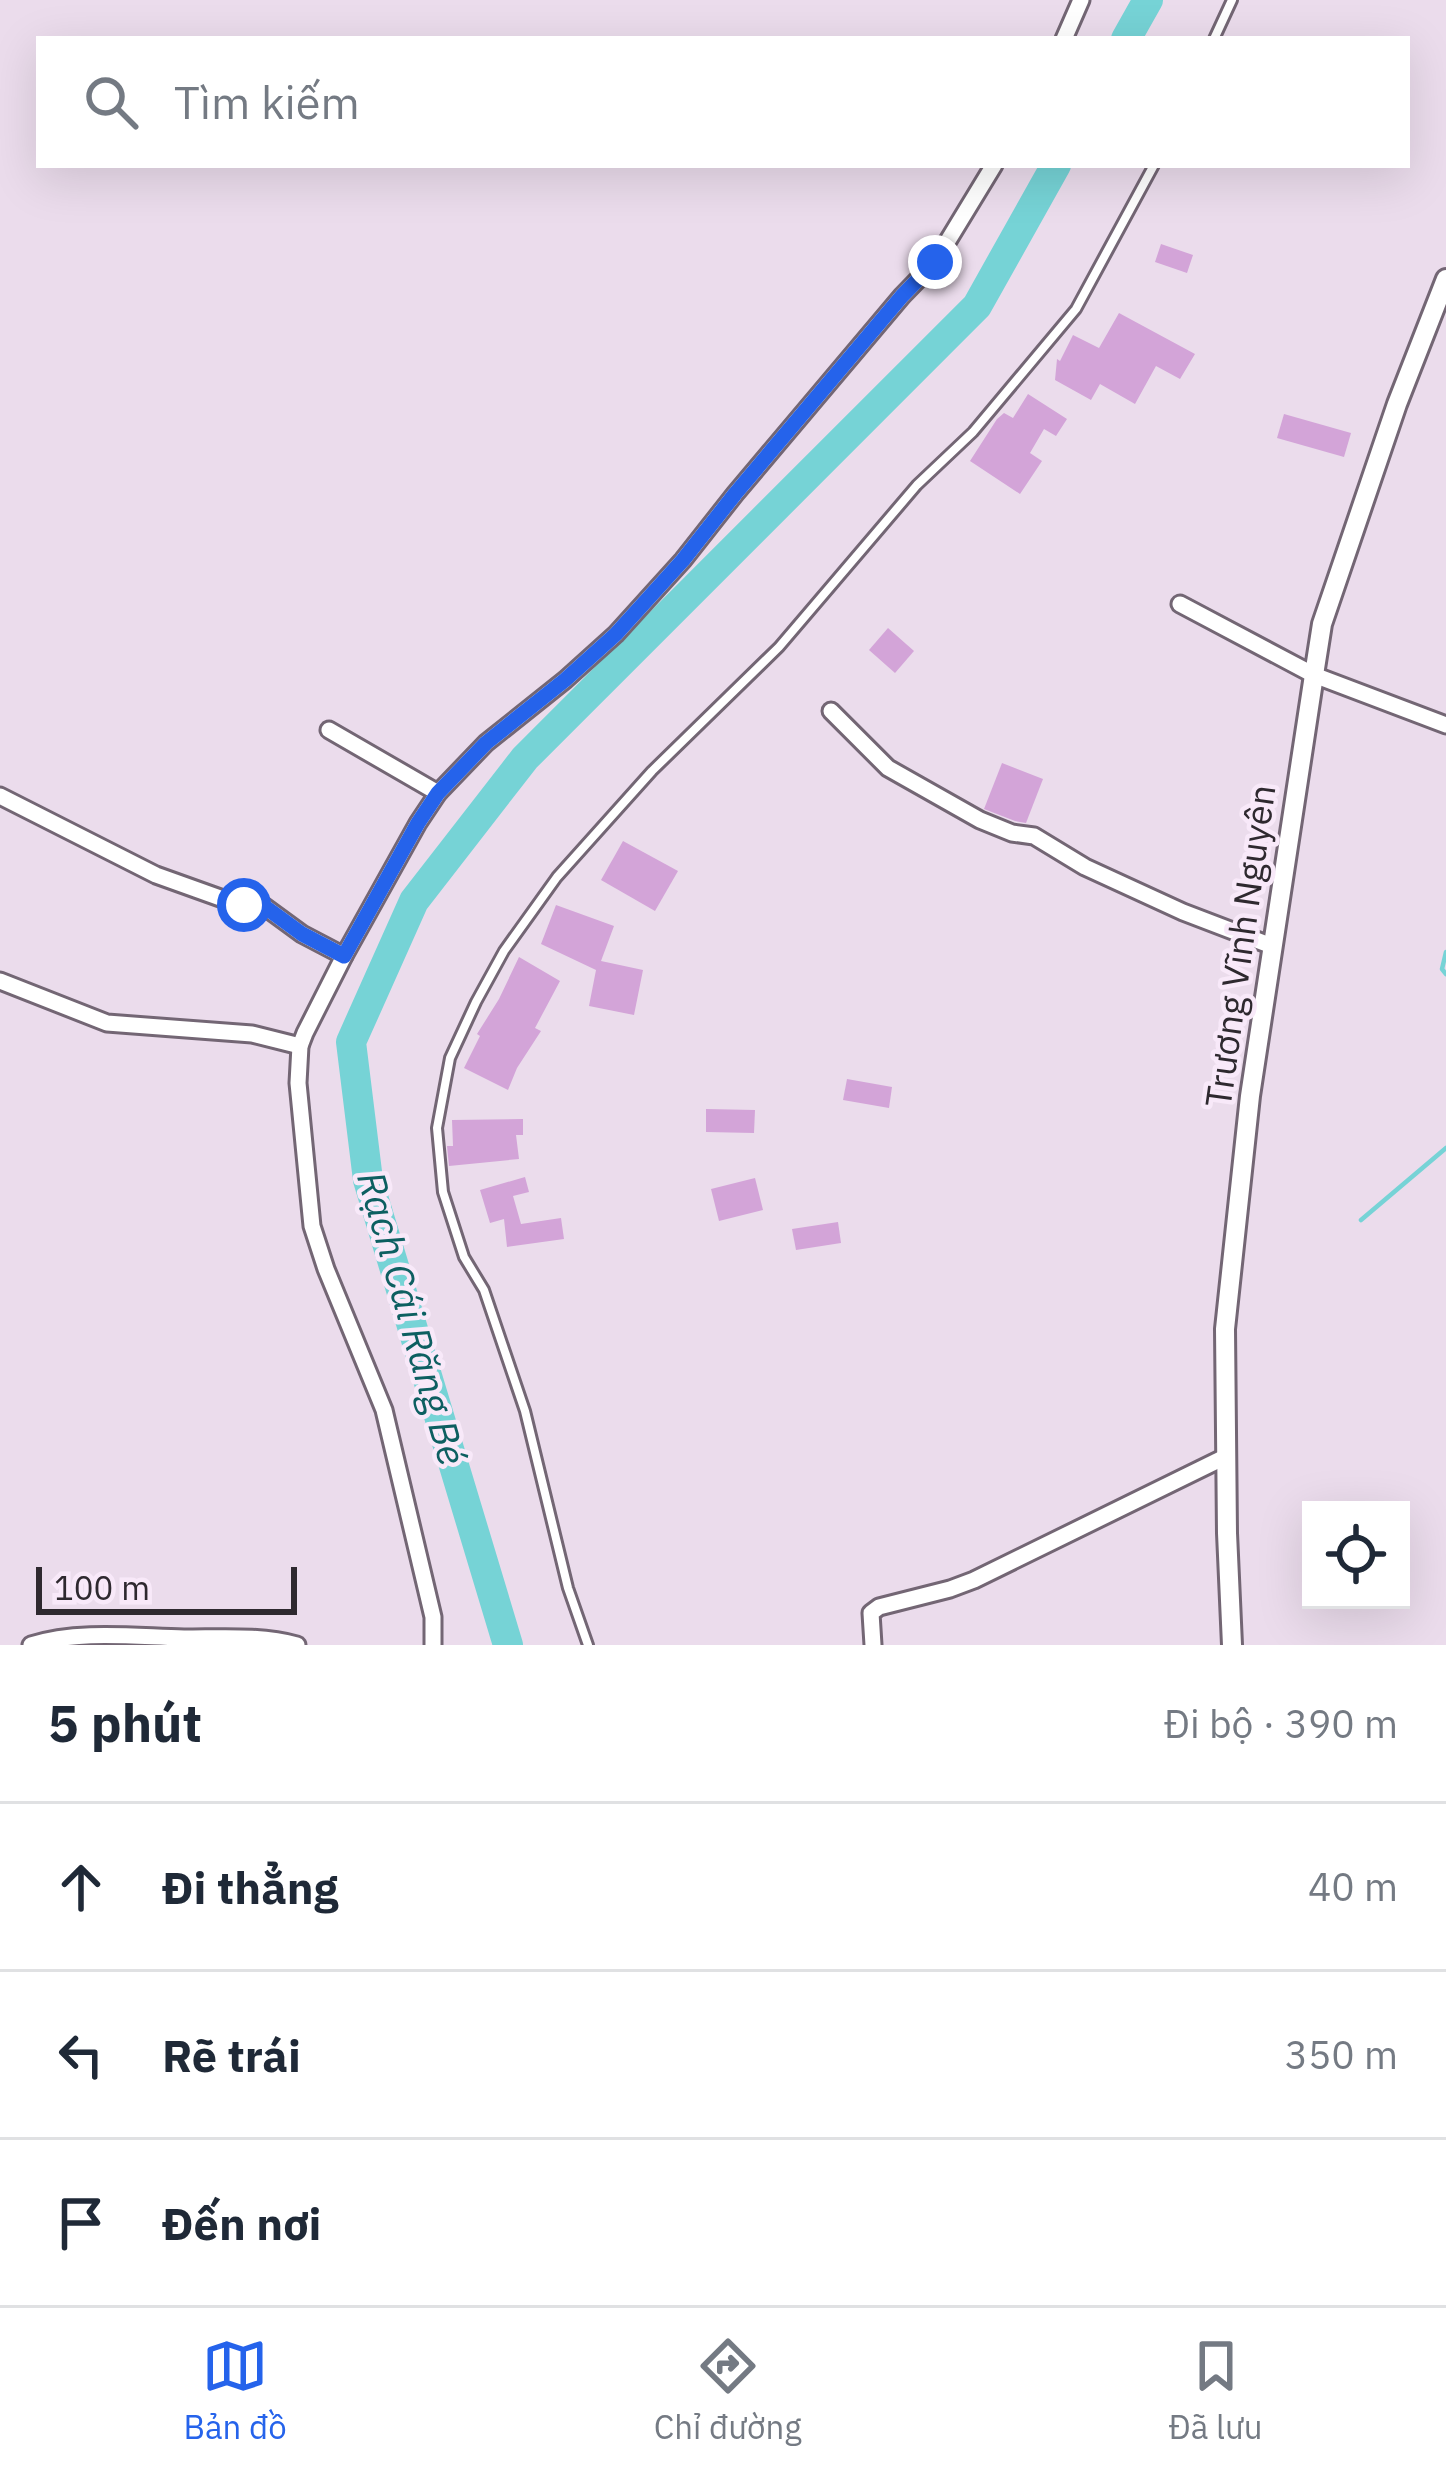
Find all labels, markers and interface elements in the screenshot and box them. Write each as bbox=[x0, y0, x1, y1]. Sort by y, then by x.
search box bbox=[36, 36, 1410, 168]
icon: search bbox=[78, 69, 144, 135]
text: Tìm kiếm bbox=[174, 73, 360, 131]
route end bbox=[908, 235, 962, 289]
street label: Trương Vĩnh Nguyên bbox=[1194, 782, 1285, 1110]
route start bbox=[217, 878, 271, 932]
water label: Rạch Cái Răng Bé bbox=[346, 1165, 479, 1470]
map controls bbox=[1302, 1501, 1410, 1609]
button: locate bbox=[1302, 1501, 1410, 1609]
scale bar bbox=[36, 1561, 297, 1614]
text: 100 m bbox=[54, 1566, 150, 1609]
text: 5 phút bbox=[48, 1690, 202, 1756]
text: Đi bộ · 390 m bbox=[1164, 1698, 1398, 1749]
icon: ahead bbox=[48, 1854, 114, 1920]
text: Đi thẳng bbox=[162, 1858, 338, 1916]
text: 40 m bbox=[1308, 1861, 1398, 1912]
icon: left bbox=[48, 2022, 114, 2088]
text: Rẽ trái bbox=[162, 2026, 301, 2084]
text: 350 m bbox=[1285, 2029, 1398, 2080]
icon: arrive bbox=[48, 2190, 114, 2256]
text: Đến nơi bbox=[162, 2194, 321, 2252]
tab: Bản đồ bbox=[183, 2333, 287, 2448]
tab: Chỉ đường bbox=[654, 2333, 802, 2448]
tab: Đã lưu bbox=[1168, 2333, 1263, 2448]

